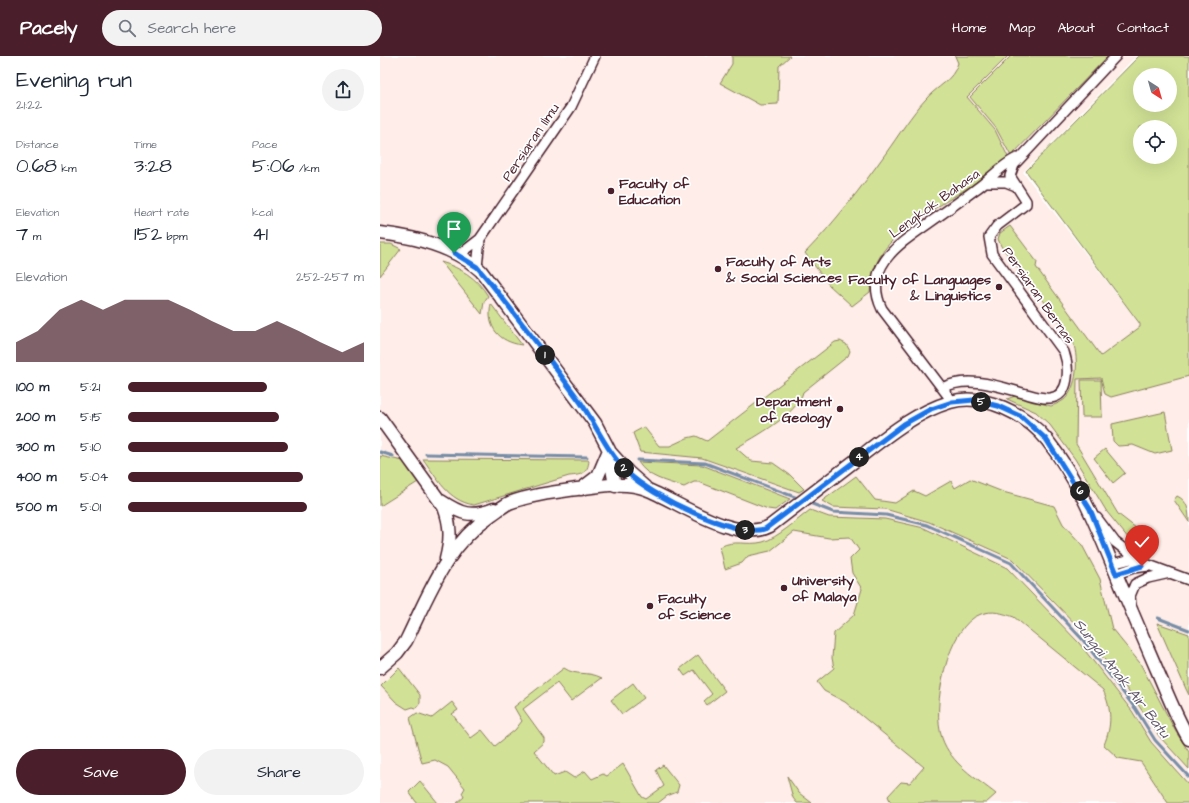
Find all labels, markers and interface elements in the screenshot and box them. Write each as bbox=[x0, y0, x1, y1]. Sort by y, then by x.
search box bbox=[102, 10, 382, 46]
text: Pacely bbox=[20, 15, 78, 42]
icon: search bbox=[116, 17, 138, 39]
text: Search here bbox=[148, 18, 236, 39]
text: Home bbox=[952, 18, 987, 38]
text: Map bbox=[1009, 18, 1035, 38]
text: About bbox=[1057, 18, 1095, 38]
text: Contact bbox=[1117, 18, 1169, 38]
text: Evening run bbox=[16, 65, 132, 96]
north arrow bbox=[1133, 68, 1177, 112]
map controls bbox=[1133, 68, 1177, 164]
button: share bbox=[322, 69, 364, 111]
text: 21:22 bbox=[16, 96, 42, 114]
street label: Persiaran Ilmu bbox=[497, 100, 564, 186]
button: locate bbox=[1133, 120, 1177, 164]
text: Distance bbox=[16, 137, 59, 152]
text: Time bbox=[134, 137, 157, 152]
text: Pace bbox=[252, 137, 278, 152]
text: 0.68 bbox=[16, 152, 57, 180]
text: 3:28 bbox=[134, 152, 172, 180]
text: 5:06 bbox=[252, 152, 295, 180]
text: km bbox=[57, 161, 77, 176]
text: /km bbox=[295, 161, 319, 176]
street label: Lengkok Bahasa bbox=[885, 164, 984, 243]
place label: Faculty of Education bbox=[619, 174, 690, 210]
marker: Faculty of Education bbox=[606, 186, 616, 196]
text: Elevation bbox=[16, 205, 59, 220]
text: Heart rate bbox=[134, 205, 189, 220]
text: kcal bbox=[252, 205, 273, 220]
pin bbox=[437, 212, 471, 253]
icon: arrive bbox=[443, 218, 465, 240]
text: 7 bbox=[16, 220, 28, 248]
text: 152 bbox=[134, 220, 162, 248]
text: 41 bbox=[252, 220, 268, 248]
text: m bbox=[28, 229, 41, 244]
text: bpm bbox=[162, 229, 187, 244]
street label: Persiaran Bernas bbox=[997, 243, 1079, 348]
place label: Faculty of Arts & Social Sciences bbox=[725, 252, 842, 288]
marker: Faculty of Arts & Social Sciences bbox=[713, 264, 723, 274]
text: Elevation bbox=[16, 268, 67, 286]
text: 252–257 m bbox=[296, 268, 364, 286]
place label: Faculty of Languages & Linguistics bbox=[848, 270, 991, 307]
marker: Faculty of Languages & Linguistics bbox=[994, 282, 1004, 292]
pin: 1 bbox=[535, 345, 555, 365]
text: 1 bbox=[544, 347, 546, 362]
text: 100 m bbox=[16, 378, 49, 396]
text: 5:21 bbox=[80, 378, 100, 396]
place label: Department of Geology bbox=[756, 392, 832, 429]
pin: 5 bbox=[971, 392, 991, 412]
text: 5 bbox=[977, 394, 985, 409]
marker: Department of Geology bbox=[835, 404, 845, 414]
text: 200 m bbox=[16, 408, 55, 426]
text: 5:15 bbox=[80, 408, 102, 426]
text: 300 m bbox=[16, 438, 54, 456]
text: 5:10 bbox=[80, 438, 101, 456]
pin: 4 bbox=[849, 447, 869, 467]
text: 4 bbox=[855, 449, 863, 464]
pin: 2 bbox=[614, 458, 634, 478]
text: 2 bbox=[621, 460, 627, 475]
text: 400 m bbox=[16, 468, 57, 486]
text: 5:04 bbox=[80, 468, 108, 486]
pin: 6 bbox=[1070, 481, 1090, 501]
text: 6 bbox=[1077, 483, 1083, 498]
text: 500 m bbox=[16, 498, 57, 516]
text: 5:01 bbox=[80, 498, 101, 516]
pin: 3 bbox=[735, 520, 755, 540]
text: 3 bbox=[742, 522, 748, 537]
pin bbox=[1125, 525, 1159, 566]
icon: check bbox=[1131, 531, 1153, 553]
place label: University of Malaya bbox=[792, 571, 858, 607]
marker: University of Malaya bbox=[779, 583, 789, 593]
place label: Faculty of Science bbox=[658, 589, 731, 625]
marker: Faculty of Science bbox=[645, 601, 655, 611]
water label: Sungai Anak Air Batu bbox=[1067, 614, 1176, 744]
button: Save bbox=[16, 749, 186, 795]
button: Share bbox=[194, 749, 364, 795]

